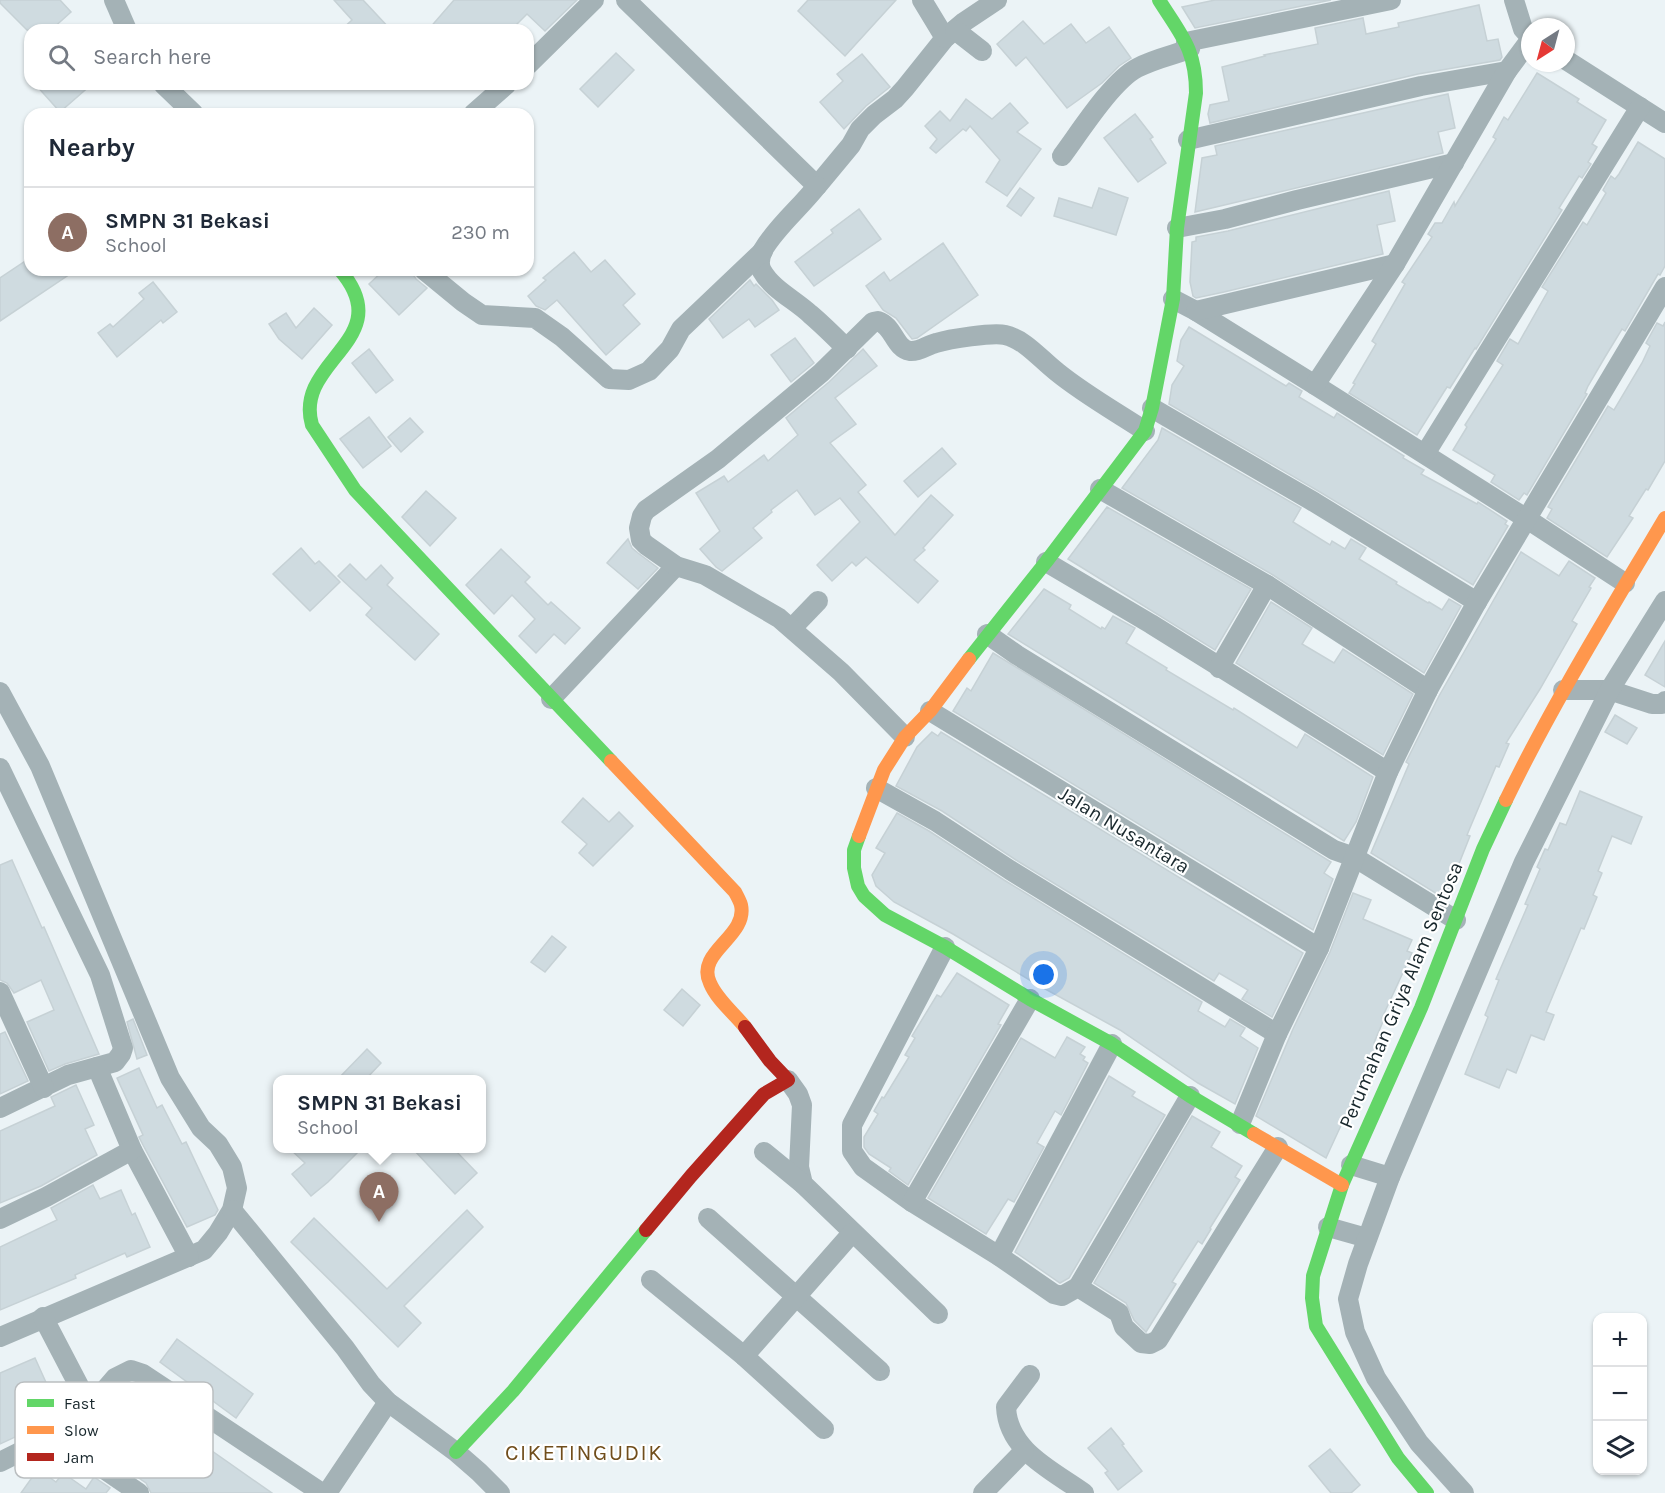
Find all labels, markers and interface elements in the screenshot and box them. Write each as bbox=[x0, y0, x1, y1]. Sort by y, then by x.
north arrow bbox=[1521, 18, 1575, 72]
search box bbox=[24, 24, 534, 90]
icon: search bbox=[45, 41, 78, 74]
text: Search here bbox=[93, 44, 211, 70]
text: Nearby bbox=[48, 132, 135, 163]
text: SMPN 31 Bekasi bbox=[105, 208, 270, 234]
text: A bbox=[61, 221, 74, 244]
text: 230 m bbox=[451, 221, 510, 244]
text: School bbox=[105, 234, 167, 257]
street label: Jalan Nusantara bbox=[1054, 782, 1194, 878]
street label: Perumahan Griya Alam Sentosa bbox=[1334, 858, 1468, 1132]
your location bbox=[1029, 960, 1058, 989]
popup bbox=[273, 1075, 486, 1153]
text: SMPN 31 Bekasi bbox=[297, 1090, 462, 1116]
text: School bbox=[297, 1116, 359, 1139]
pin: A bbox=[360, 1172, 398, 1222]
map controls bbox=[1593, 1313, 1647, 1475]
button: + bbox=[1593, 1313, 1647, 1367]
button: − bbox=[1593, 1367, 1647, 1421]
legend bbox=[15, 1382, 213, 1478]
text: Fast bbox=[64, 1394, 95, 1413]
text: Slow bbox=[64, 1421, 99, 1440]
button: layers bbox=[1593, 1421, 1647, 1475]
district label: CIKETINGUDIK bbox=[505, 1440, 663, 1466]
text: Jam bbox=[64, 1448, 94, 1467]

